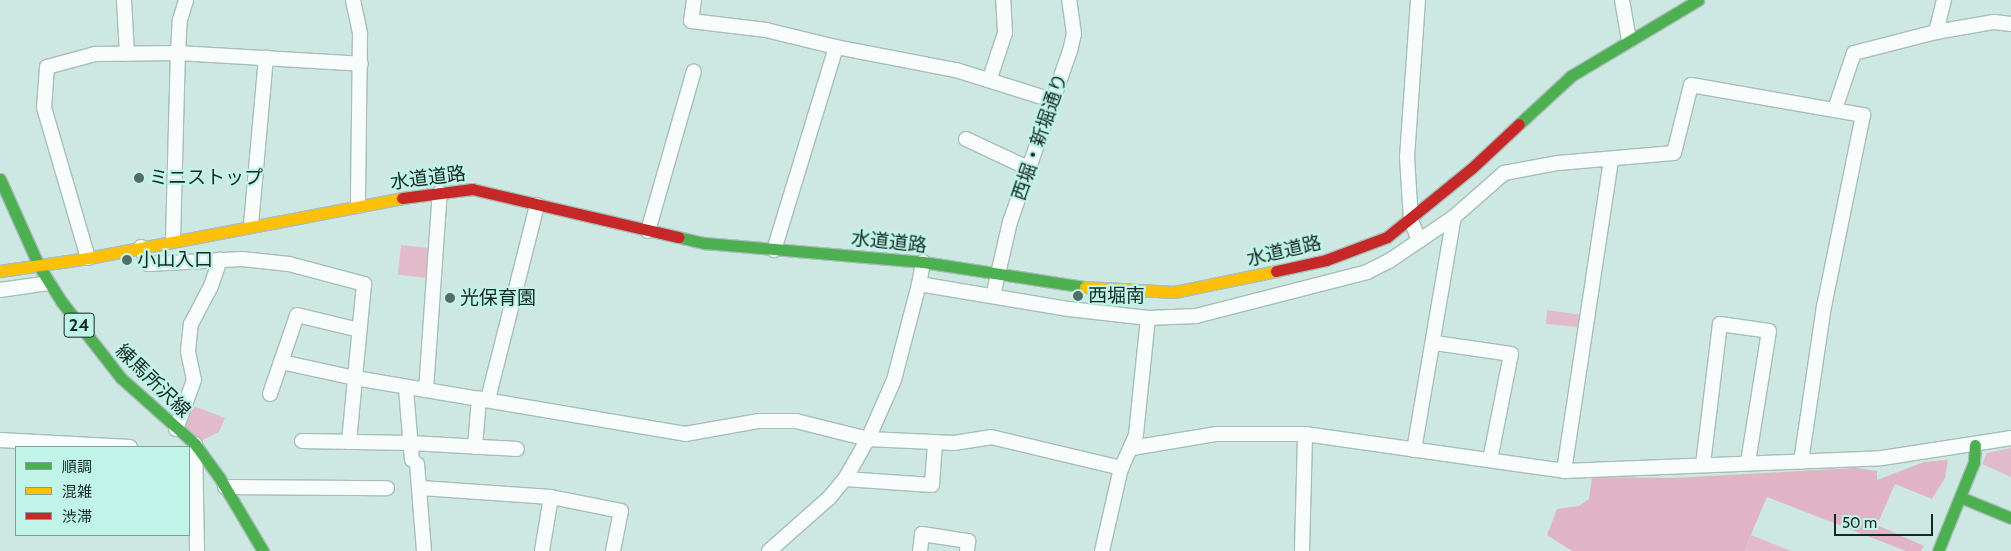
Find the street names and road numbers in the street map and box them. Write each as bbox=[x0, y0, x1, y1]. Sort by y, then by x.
street label: 西堀・新堀通り bbox=[1008, 70, 1072, 204]
street label: 水道道路 bbox=[389, 162, 467, 194]
street label: 水道道路 bbox=[850, 227, 928, 257]
street label: 水道道路 bbox=[1244, 231, 1324, 271]
road number: 24 bbox=[63, 310, 95, 340]
street label: 練馬所沢線 bbox=[111, 340, 195, 422]

